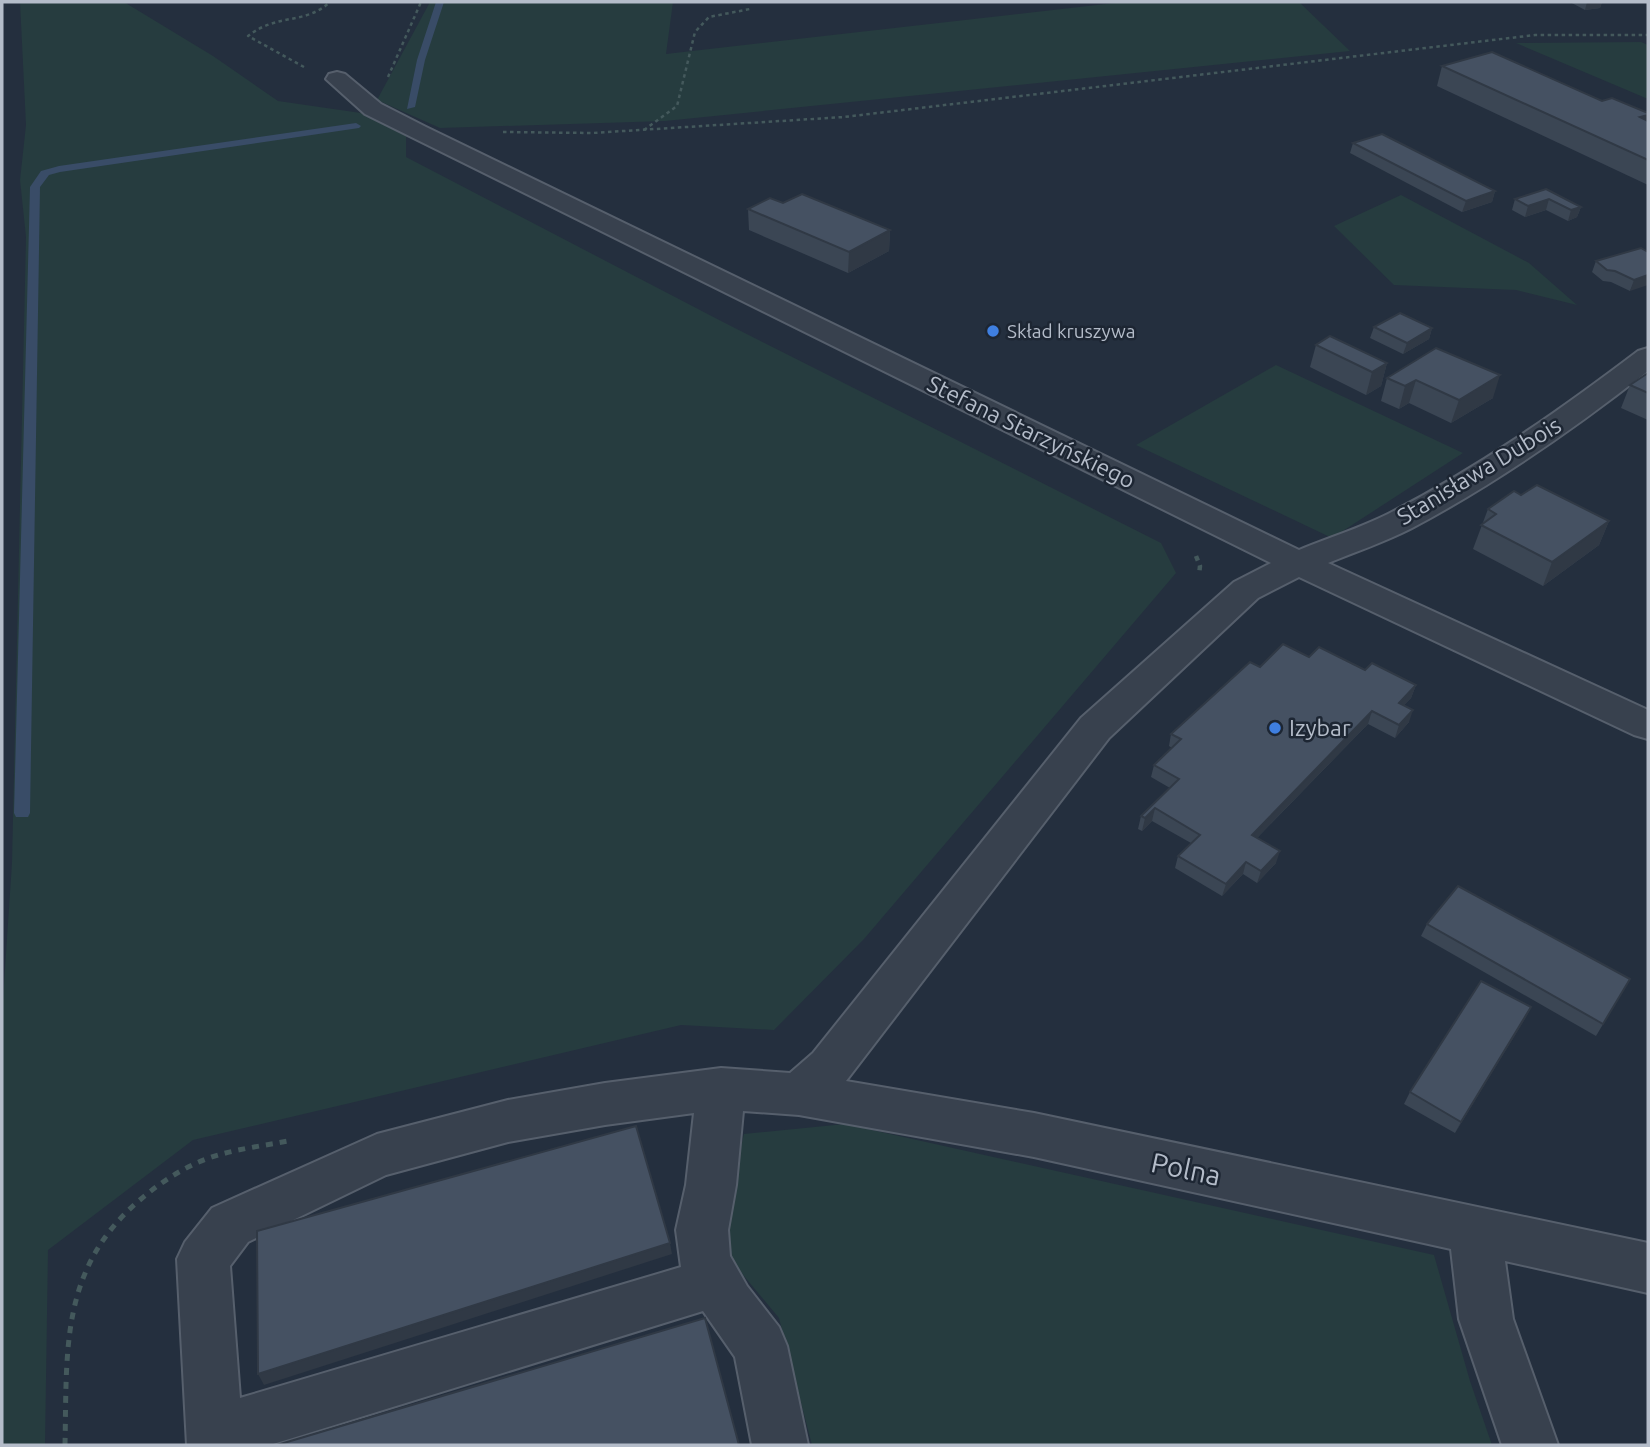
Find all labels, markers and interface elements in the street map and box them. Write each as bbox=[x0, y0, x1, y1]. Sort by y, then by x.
place label: Skład kruszywa bbox=[1007, 320, 1136, 342]
marker: Skład kruszywa bbox=[985, 323, 1001, 339]
street label: Stefana Starzyńskiego bbox=[923, 370, 1139, 493]
street label: Stanisława Dubois bbox=[1392, 412, 1565, 529]
place label: Izybar bbox=[1289, 715, 1351, 740]
marker: Izybar bbox=[1267, 720, 1283, 736]
street label: Polna bbox=[1148, 1146, 1224, 1191]

